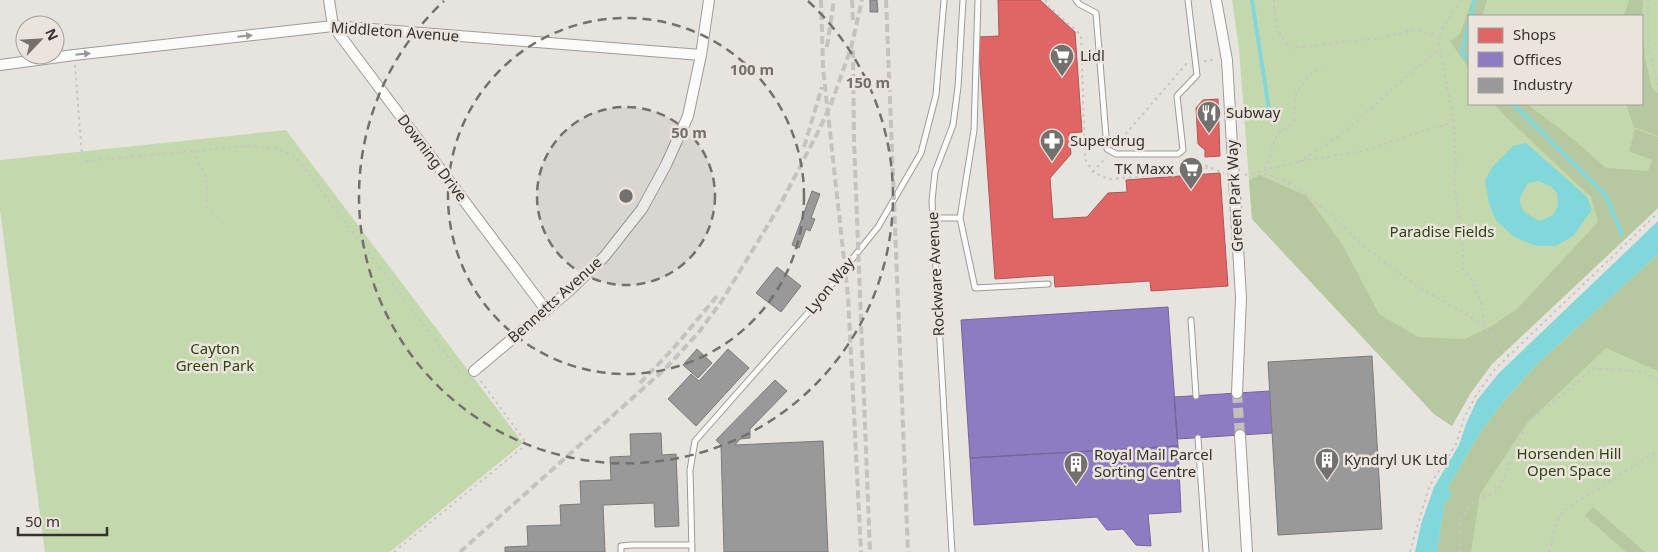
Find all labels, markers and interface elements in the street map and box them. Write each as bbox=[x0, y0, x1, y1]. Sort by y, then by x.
north arrow bbox=[15, 15, 65, 65]
legend bbox=[1468, 15, 1643, 105]
street label: Middleton Avenue bbox=[330, 17, 460, 45]
text: Shops bbox=[1513, 24, 1556, 44]
text: N bbox=[41, 25, 63, 43]
one-way arrow bbox=[237, 32, 253, 40]
supermarket icon: Lidl bbox=[1049, 43, 1075, 77]
place label: Lidl bbox=[1080, 45, 1105, 65]
one-way arrow bbox=[75, 49, 91, 57]
text: Offices bbox=[1513, 49, 1562, 69]
text: 100 m bbox=[730, 59, 774, 79]
text: 150 m bbox=[846, 72, 890, 92]
text: Industry bbox=[1513, 74, 1573, 94]
restaurant icon: Subway bbox=[1196, 100, 1222, 134]
place label: Subway bbox=[1226, 102, 1281, 122]
street label: Downing Drive bbox=[393, 110, 472, 205]
text: 50 m bbox=[671, 122, 707, 142]
pharmacy icon: Superdrug bbox=[1039, 128, 1065, 162]
place label: Superdrug bbox=[1070, 130, 1145, 150]
street label: Green Park Way bbox=[1221, 139, 1247, 253]
supermarket icon: TK Maxx bbox=[1178, 156, 1204, 190]
place label: TK Maxx bbox=[1115, 158, 1174, 178]
centre of rings bbox=[617, 187, 635, 205]
street label: Rockware Avenue bbox=[922, 211, 948, 337]
park label: Paradise Fields bbox=[1390, 221, 1494, 241]
street label: Bennetts Avenue bbox=[503, 252, 606, 347]
street label: Lyon Way bbox=[800, 253, 858, 318]
park label: Cayton Green Park bbox=[176, 338, 254, 375]
park label: Horsenden Hill Open Space bbox=[1517, 443, 1621, 480]
place label: Royal Mail Parcel Sorting Centre bbox=[1094, 444, 1213, 481]
building icon: Kyndryl UK Ltd bbox=[1314, 447, 1340, 481]
place label: Kyndryl UK Ltd bbox=[1344, 449, 1448, 469]
building icon: Royal Mail Parcel Sorting Centre bbox=[1063, 451, 1089, 485]
scale bar bbox=[18, 504, 106, 536]
text: 50 m bbox=[25, 511, 60, 531]

